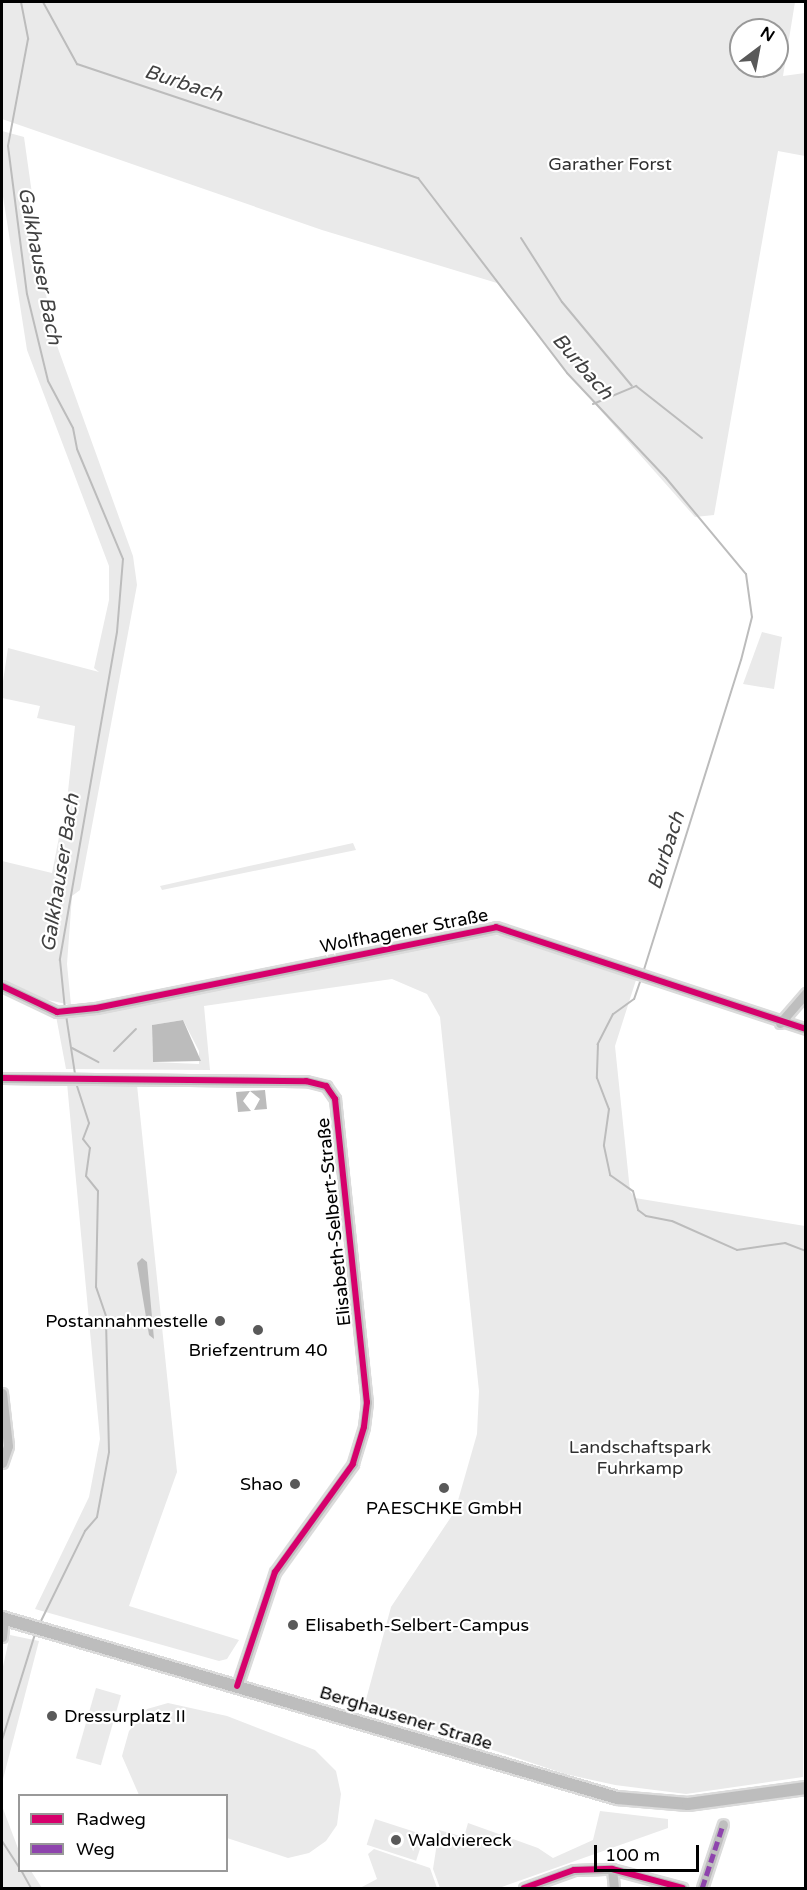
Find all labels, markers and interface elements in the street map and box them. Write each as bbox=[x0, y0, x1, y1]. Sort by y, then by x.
north arrow bbox=[729, 18, 789, 78]
text: N bbox=[757, 23, 778, 46]
water label: Burbach bbox=[141, 60, 225, 108]
park label: Garather Forst bbox=[548, 153, 672, 175]
water label: Galkhauser Bach bbox=[12, 185, 66, 347]
water label: Burbach bbox=[547, 329, 617, 405]
water label: Galkhauser Bach bbox=[37, 792, 85, 954]
water label: Burbach bbox=[643, 809, 691, 893]
street label: Wolfhagener Straße bbox=[318, 904, 490, 958]
street label: Elisabeth-Selbert-Straße bbox=[312, 1117, 356, 1327]
place label: Postannahmestelle bbox=[45, 1310, 208, 1332]
marker: Postannahmestelle bbox=[213, 1314, 227, 1328]
marker: Briefzentrum 40 bbox=[251, 1323, 265, 1337]
place label: Briefzentrum 40 bbox=[188, 1339, 328, 1361]
park label: Landschaftspark Fuhrkamp bbox=[569, 1437, 711, 1480]
place label: Shao bbox=[240, 1473, 283, 1495]
marker: Shao bbox=[288, 1477, 302, 1491]
marker: PAESCHKE GmbH bbox=[437, 1481, 451, 1495]
place label: PAESCHKE GmbH bbox=[366, 1497, 522, 1519]
place label: Elisabeth-Selbert-Campus bbox=[305, 1614, 529, 1636]
marker: Elisabeth-Selbert-Campus bbox=[286, 1618, 300, 1632]
street label: Berghausener Straße bbox=[317, 1681, 495, 1755]
place label: Dressurplatz II bbox=[64, 1705, 186, 1727]
marker: Dressurplatz II bbox=[45, 1709, 59, 1723]
legend bbox=[18, 1794, 228, 1872]
text: Radweg bbox=[76, 1808, 146, 1830]
place label: Waldviereck bbox=[408, 1829, 512, 1851]
marker: Waldviereck bbox=[389, 1833, 403, 1847]
scale bar bbox=[597, 1833, 702, 1871]
text: Weg bbox=[76, 1838, 115, 1860]
text: 100 m bbox=[605, 1844, 660, 1866]

